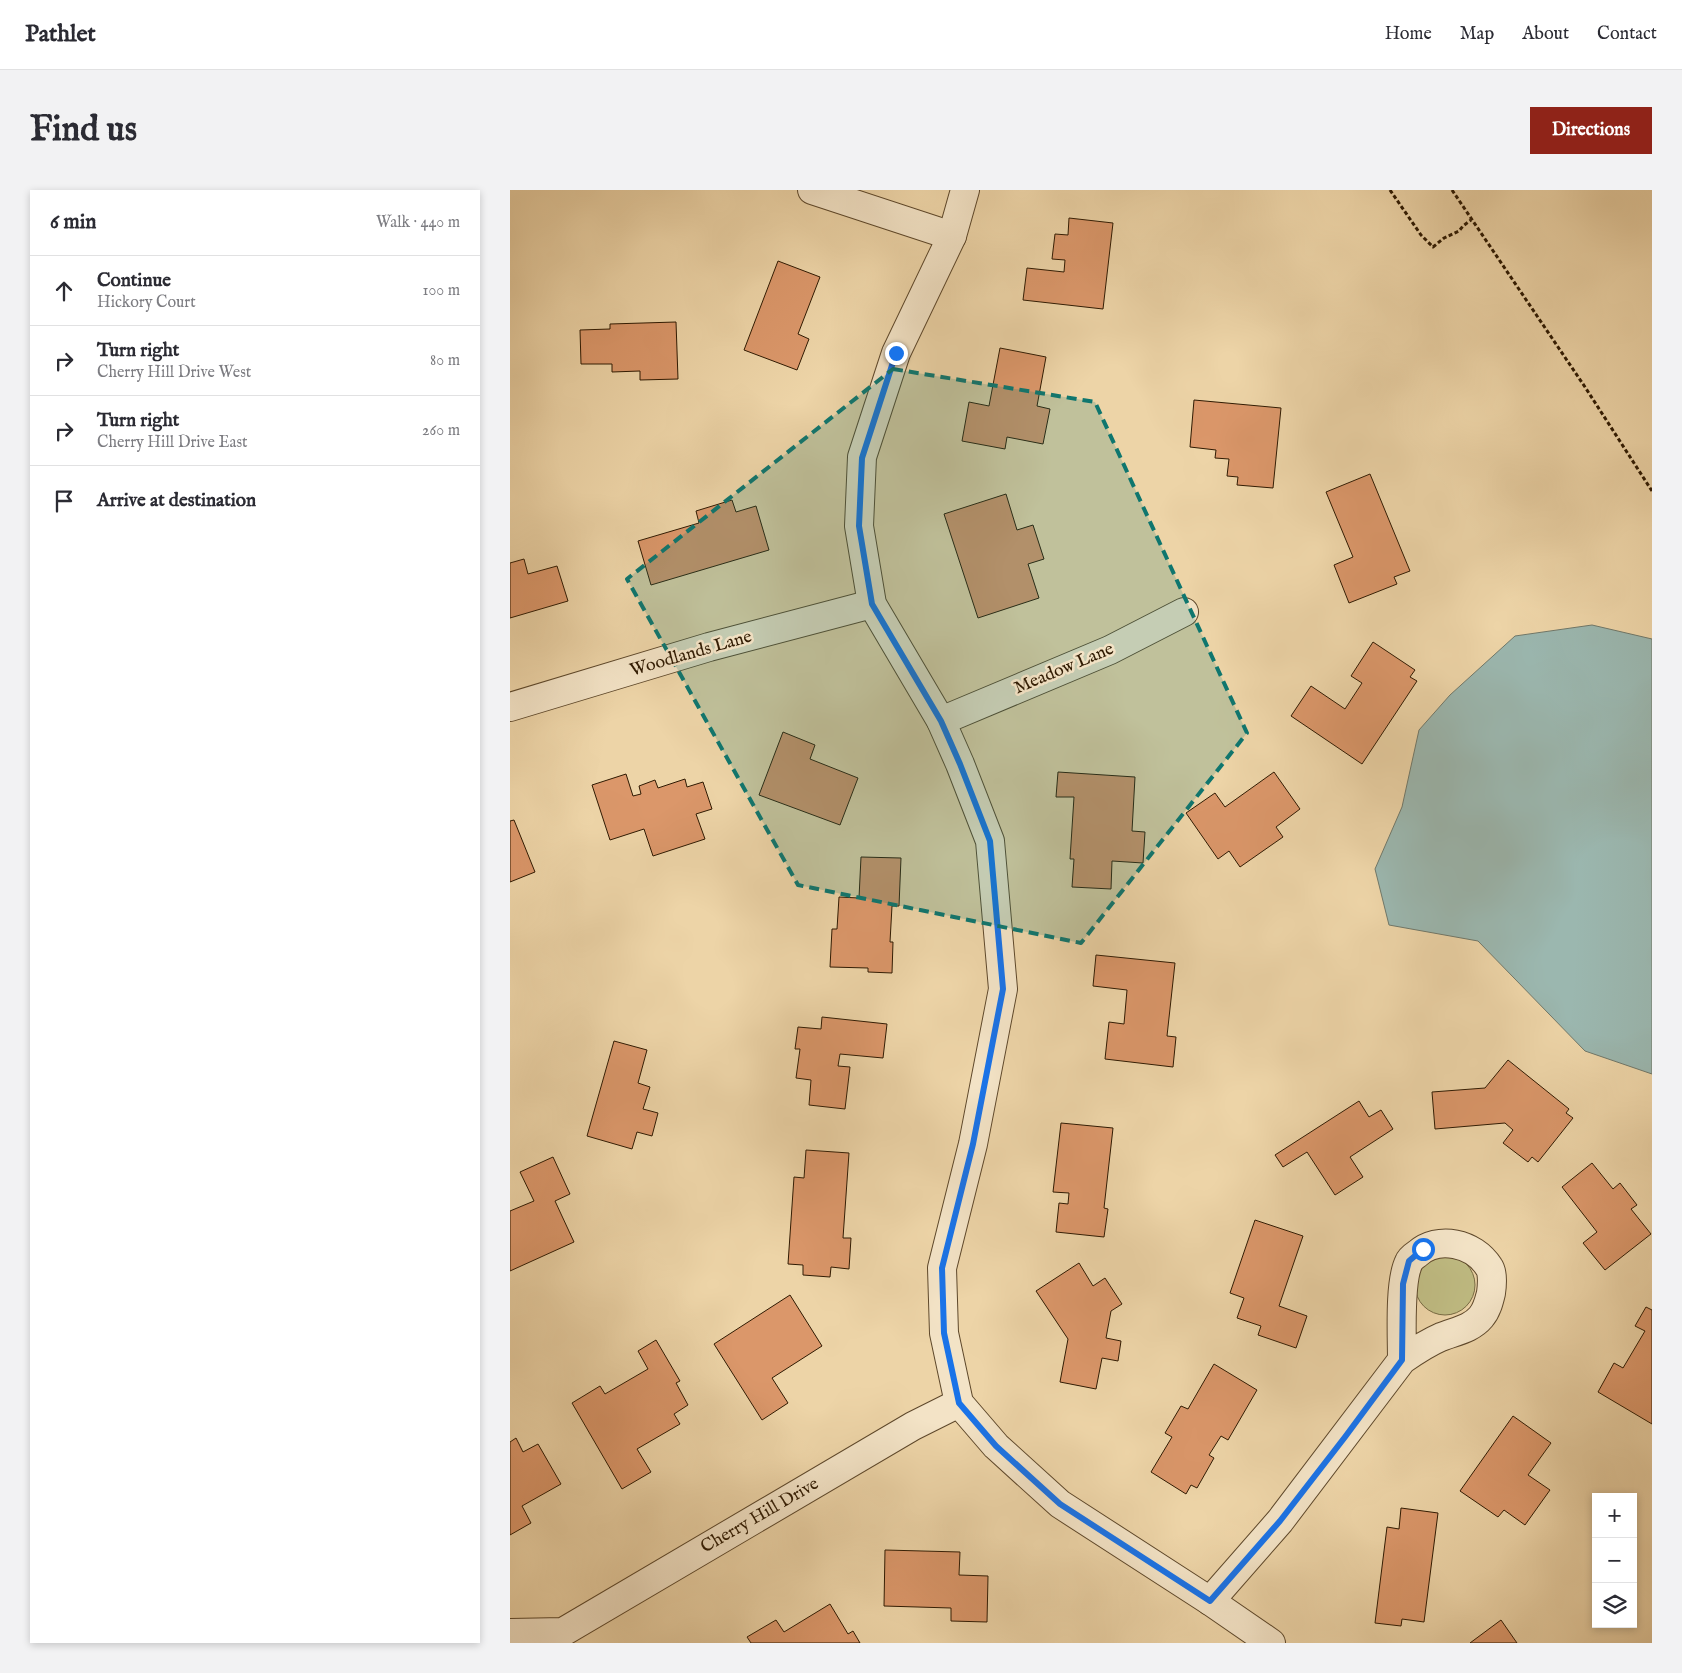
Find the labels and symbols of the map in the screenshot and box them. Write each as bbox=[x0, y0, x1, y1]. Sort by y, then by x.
route end bbox=[885, 342, 908, 365]
street label: Woodlands Lane bbox=[627, 626, 755, 682]
street label: Meadow Lane bbox=[1011, 638, 1117, 700]
route start bbox=[1412, 1238, 1435, 1261]
street label: Cherry Hill Drive bbox=[697, 1473, 823, 1559]

